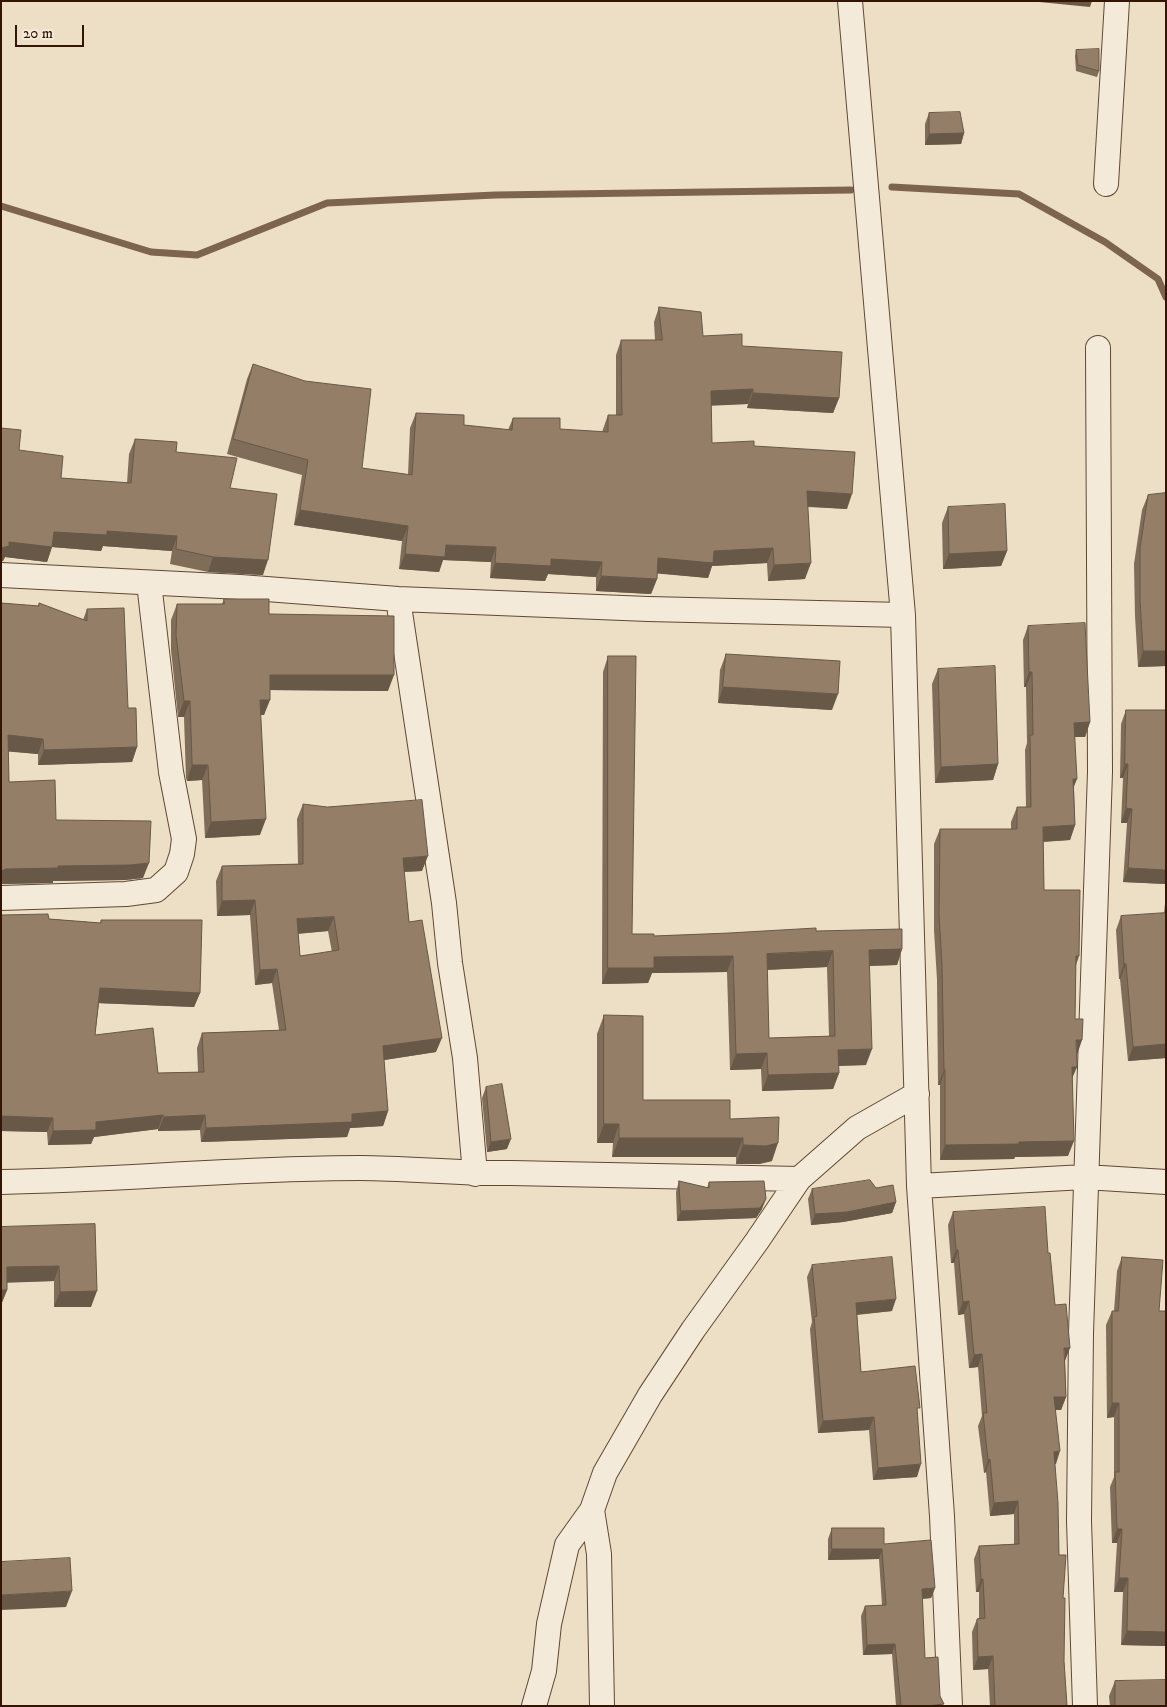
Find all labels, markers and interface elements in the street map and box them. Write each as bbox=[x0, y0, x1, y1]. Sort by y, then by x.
scale bar bbox=[18, 15, 86, 47]
text: 20 m bbox=[23, 24, 53, 43]

